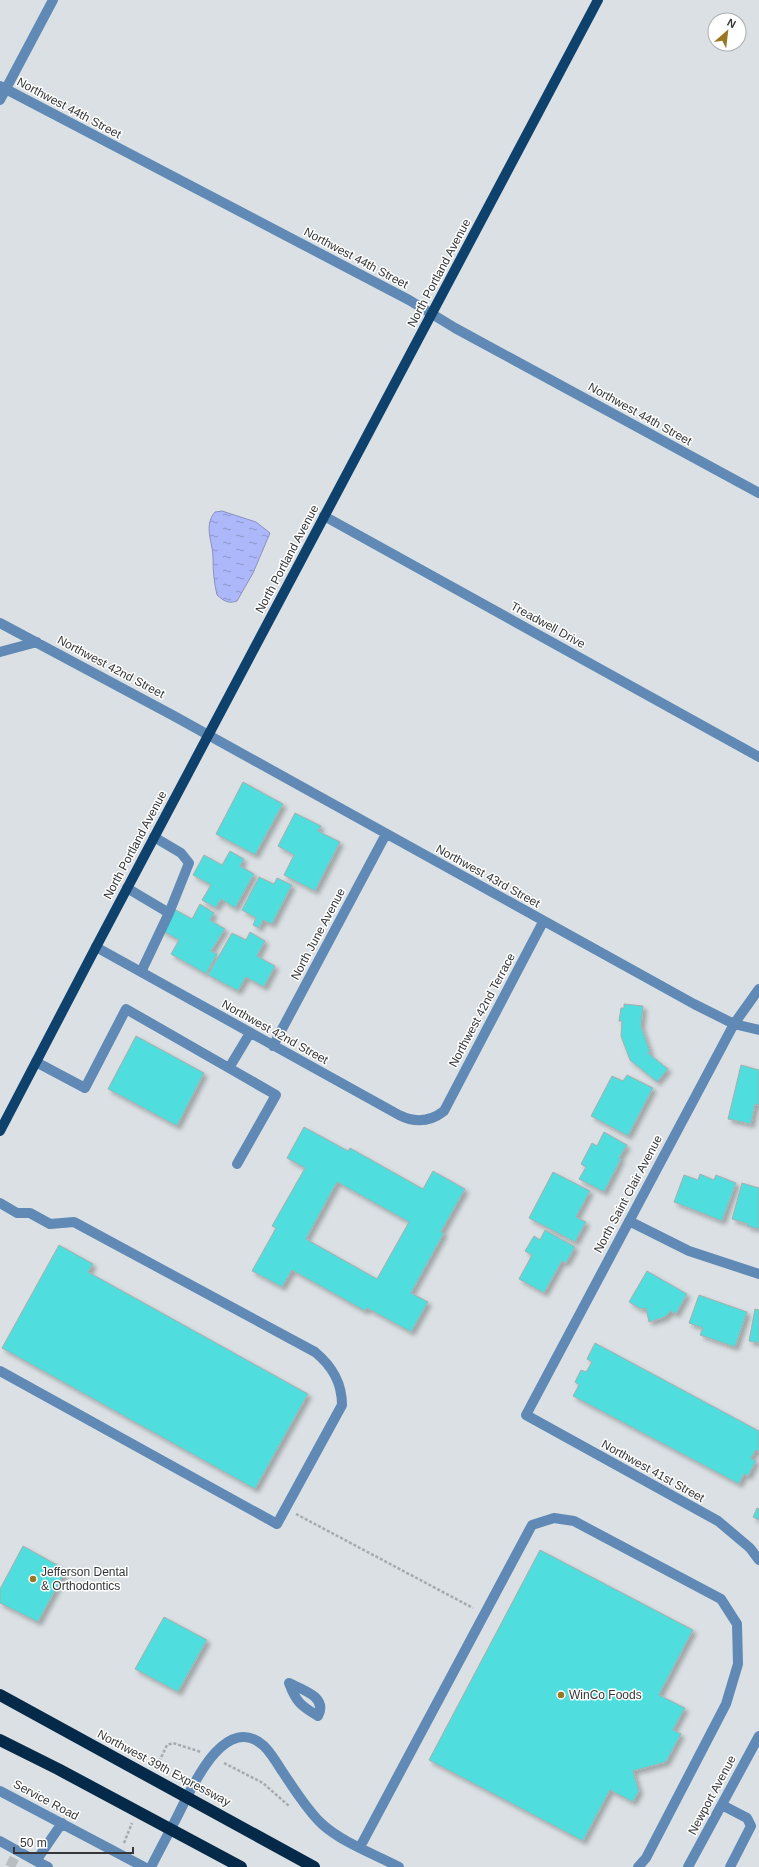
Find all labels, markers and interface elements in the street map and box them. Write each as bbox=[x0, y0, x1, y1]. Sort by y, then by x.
north arrow bbox=[707, 12, 747, 52]
text: N bbox=[725, 16, 738, 30]
street label: Northwest 44th Street bbox=[14, 75, 124, 142]
street label: North Portland Avenue bbox=[405, 216, 474, 329]
street label: Northwest 44th Street bbox=[301, 225, 411, 292]
street label: Northwest 44th Street bbox=[586, 380, 695, 449]
street label: North Portland Avenue bbox=[253, 502, 322, 615]
street label: Treadwell Drive bbox=[508, 599, 588, 651]
street label: Northwest 42nd Street bbox=[55, 633, 168, 702]
street label: North Portland Avenue bbox=[101, 788, 170, 901]
street label: Northwest 43rd Street bbox=[434, 842, 543, 911]
street label: North June Avenue bbox=[288, 885, 348, 982]
street label: Northwest 42nd Terrace bbox=[446, 950, 518, 1069]
street label: Northwest 42nd Street bbox=[219, 997, 331, 1067]
street label: North Saint Clair Avenue bbox=[591, 1133, 665, 1255]
street label: Northwest 41st Street bbox=[599, 1437, 707, 1505]
place label: Jefferson Dental & Orthodontics bbox=[41, 1565, 128, 1593]
marker: Jefferson Dental & Orthodontics bbox=[28, 1574, 38, 1584]
place label: WinCo Foods bbox=[569, 1688, 642, 1702]
marker: WinCo Foods bbox=[556, 1690, 566, 1700]
street label: Northwest 39th Expressway bbox=[95, 1727, 233, 1809]
street label: Newport Avenue bbox=[685, 1753, 739, 1837]
street label: Service Road bbox=[11, 1777, 81, 1823]
scale bar bbox=[14, 1829, 133, 1855]
text: 50 m bbox=[20, 1836, 47, 1850]

